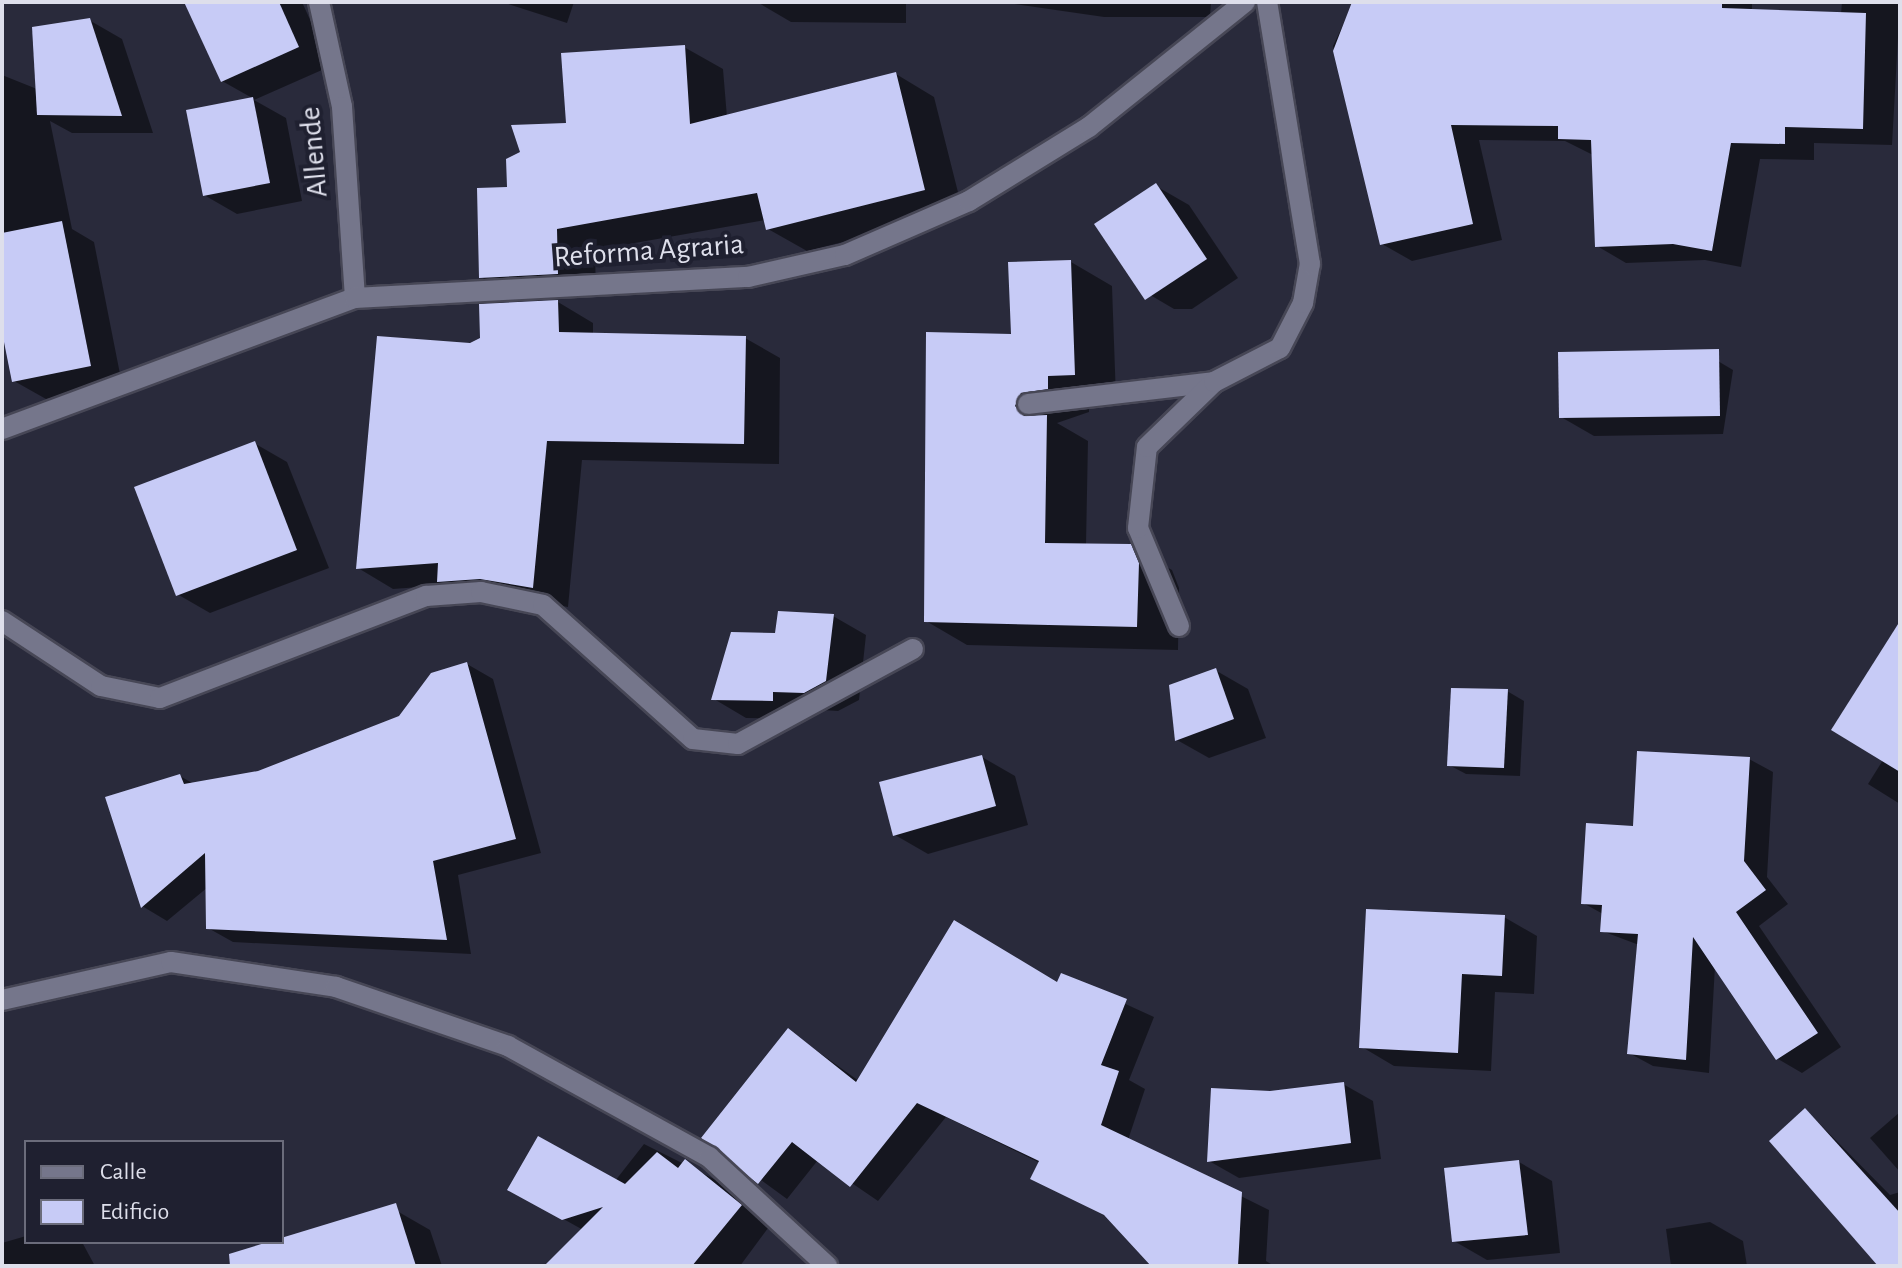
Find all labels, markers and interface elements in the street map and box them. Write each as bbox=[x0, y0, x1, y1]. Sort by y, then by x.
street label: Allende bbox=[292, 105, 336, 199]
street label: Reforma Agraria bbox=[553, 226, 745, 276]
legend bbox=[24, 1140, 284, 1244]
text: Calle bbox=[100, 1160, 147, 1184]
text: Edificio bbox=[100, 1200, 169, 1224]

